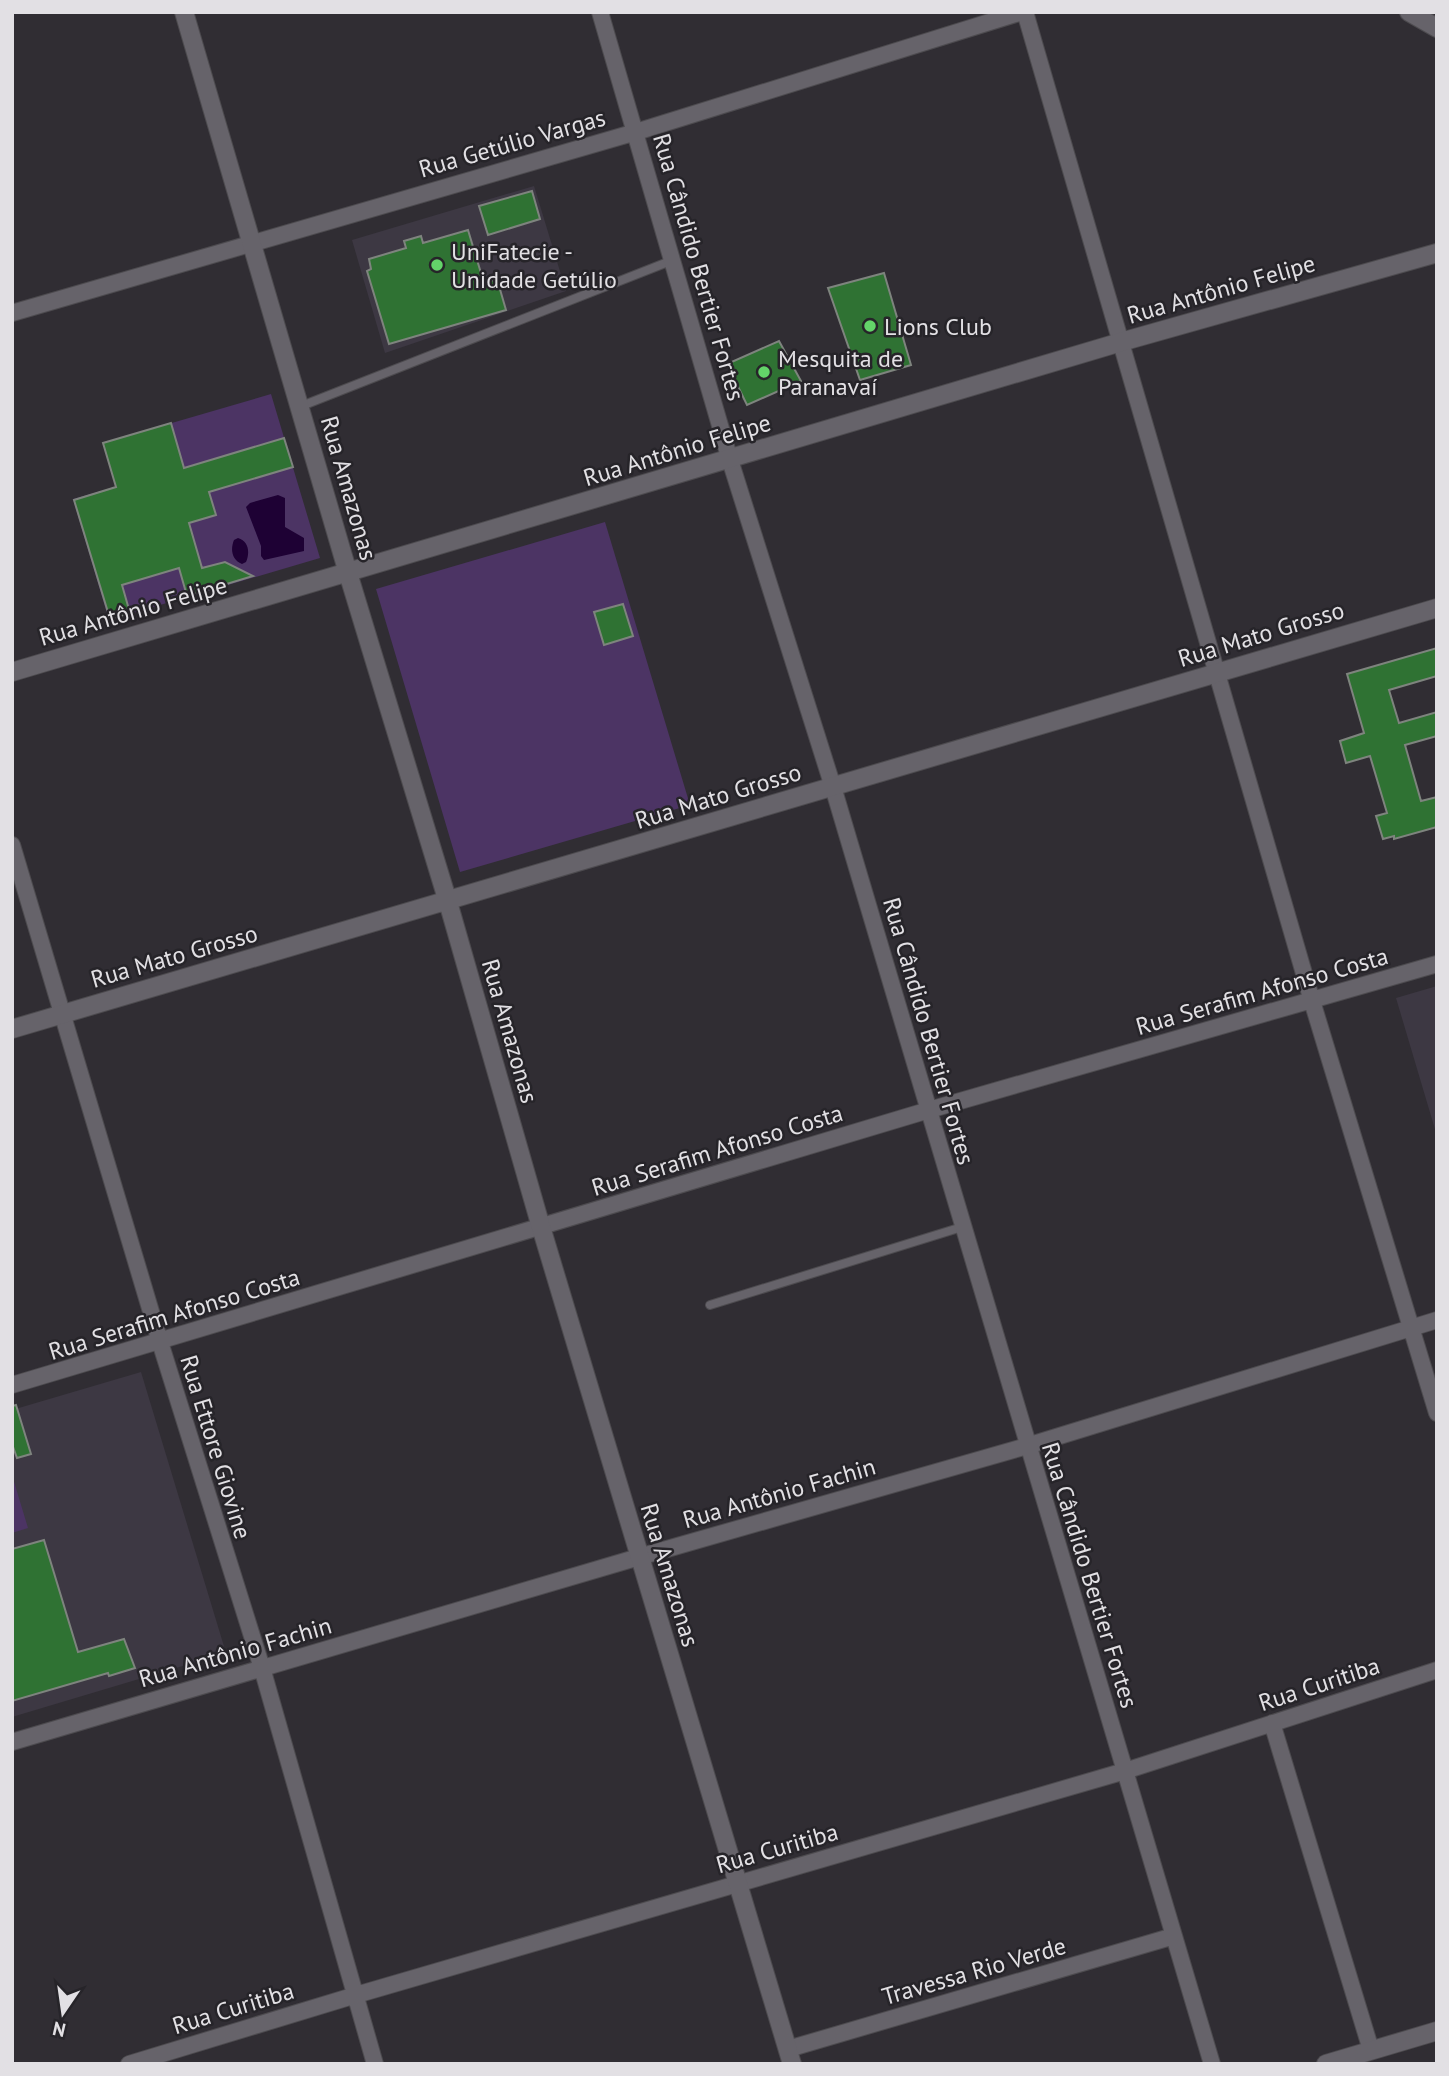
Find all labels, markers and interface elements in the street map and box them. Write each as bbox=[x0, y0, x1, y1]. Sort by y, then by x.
street label: Rua Getúlio Vargas bbox=[415, 102, 609, 184]
street label: Rua Cândido Bertier Fortes bbox=[646, 130, 752, 404]
place label: UniFatecie - Unidade Getúlio bbox=[451, 236, 617, 295]
street label: Rua Antônio Felipe bbox=[1123, 247, 1319, 331]
marker: UniFatecie - Unidade Getúlio bbox=[429, 257, 445, 273]
place label: Lions Club bbox=[884, 311, 992, 342]
marker: Lions Club bbox=[862, 318, 878, 334]
place label: Mesquita de Paranavaí bbox=[778, 343, 903, 402]
marker: Mesquita de Paranavaí bbox=[756, 364, 772, 380]
street label: Rua Antônio Felipe bbox=[579, 407, 775, 493]
street label: Rua Amazonas bbox=[314, 412, 384, 564]
street label: Rua Antônio Felipe bbox=[35, 569, 231, 653]
street label: Rua Mato Grosso bbox=[1174, 594, 1348, 674]
street label: Rua Mato Grosso bbox=[631, 756, 805, 836]
street label: Rua Cândido Bertier Fortes bbox=[876, 894, 982, 1168]
street label: Rua Mato Grosso bbox=[87, 917, 261, 995]
street label: Rua Serafim Afonso Costa bbox=[1132, 940, 1392, 1042]
street label: Rua Amazonas bbox=[475, 955, 545, 1107]
street label: Rua Serafim Afonso Costa bbox=[588, 1097, 846, 1203]
street label: Rua Serafim Afonso Costa bbox=[45, 1261, 303, 1367]
street label: Rua Ettore Giovine bbox=[173, 1351, 259, 1543]
street label: Rua Cândido Bertier Fortes bbox=[1035, 1438, 1145, 1712]
street label: Rua Antônio Fachin bbox=[679, 1451, 879, 1535]
street label: Rua Amazonas bbox=[633, 1500, 707, 1650]
street label: Rua Antônio Fachin bbox=[135, 1610, 335, 1694]
street label: Rua Curitiba bbox=[1255, 1650, 1383, 1718]
street label: Rua Curitiba bbox=[712, 1816, 842, 1880]
street label: Travessa Rio Verde bbox=[878, 1930, 1070, 2012]
street label: Rua Curitiba bbox=[168, 1975, 298, 2041]
north arrow bbox=[28, 1978, 98, 2048]
text: N bbox=[50, 2016, 68, 2043]

